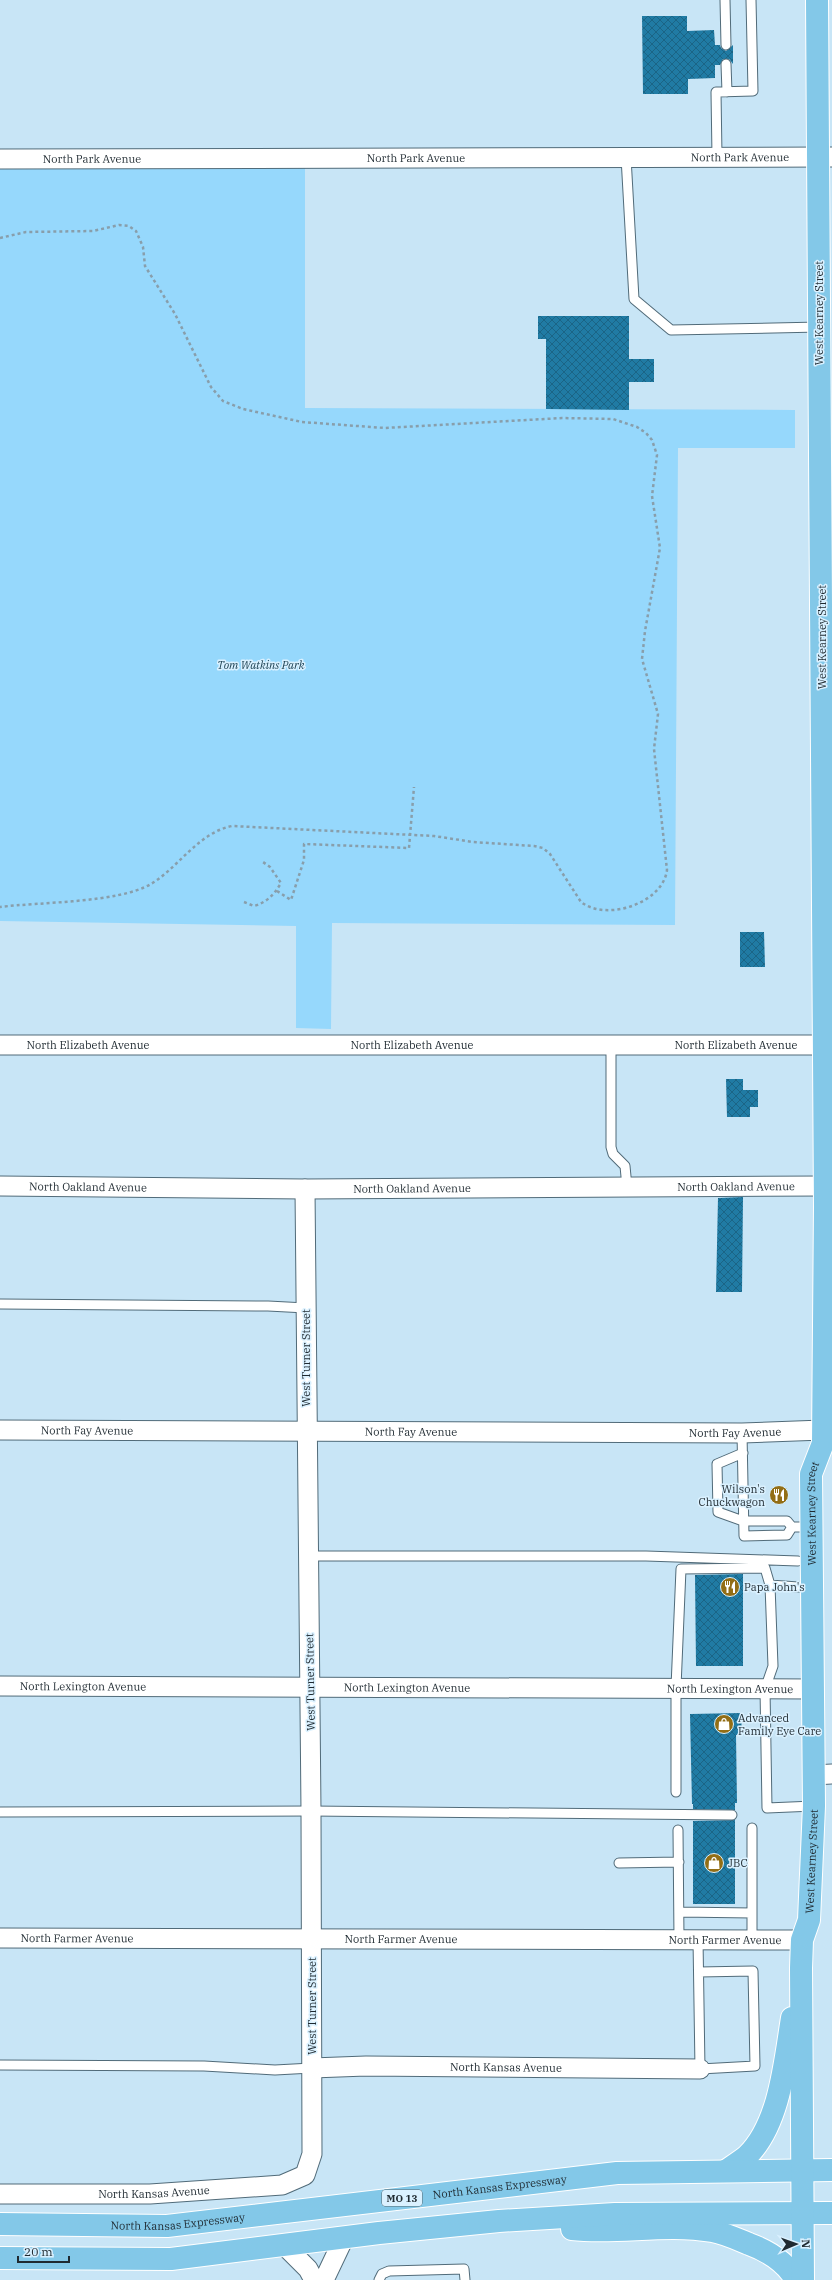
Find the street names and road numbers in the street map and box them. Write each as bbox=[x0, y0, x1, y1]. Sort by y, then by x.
street label: North Park Avenue bbox=[691, 150, 789, 164]
street label: North Park Avenue bbox=[367, 151, 465, 165]
street label: North Park Avenue bbox=[43, 152, 141, 166]
street label: West Kearney Street bbox=[812, 261, 826, 365]
street label: West Kearney Street bbox=[815, 585, 829, 689]
street label: North Elizabeth Avenue bbox=[26, 1038, 150, 1052]
street label: North Elizabeth Avenue bbox=[350, 1038, 474, 1052]
street label: North Elizabeth Avenue bbox=[674, 1038, 798, 1052]
street label: North Oakland Avenue bbox=[29, 1179, 147, 1194]
street label: North Oakland Avenue bbox=[677, 1179, 795, 1194]
street label: North Oakland Avenue bbox=[353, 1181, 471, 1196]
street label: West Turner Street bbox=[299, 1309, 313, 1407]
street label: North Fay Avenue bbox=[41, 1423, 133, 1438]
street label: North Fay Avenue bbox=[365, 1424, 457, 1439]
street label: North Fay Avenue bbox=[689, 1425, 782, 1440]
street label: West Kearney Street bbox=[803, 1459, 822, 1566]
street label: West Turner Street bbox=[302, 1633, 318, 1731]
street label: North Lexington Avenue bbox=[20, 1679, 146, 1694]
street label: North Lexington Avenue bbox=[344, 1680, 470, 1695]
street label: North Lexington Avenue bbox=[667, 1681, 793, 1696]
street label: West Kearney Street bbox=[802, 1809, 821, 1914]
street label: North Farmer Avenue bbox=[21, 1931, 134, 1945]
street label: North Farmer Avenue bbox=[345, 1932, 458, 1946]
street label: North Farmer Avenue bbox=[669, 1933, 782, 1947]
street label: West Turner Street bbox=[305, 1957, 319, 2055]
street label: North Kansas Avenue bbox=[450, 2060, 562, 2075]
street label: North Kansas Expressway bbox=[432, 2172, 568, 2202]
street label: North Kansas Avenue bbox=[98, 2183, 210, 2201]
road number: MO 13 bbox=[382, 2190, 422, 2206]
street label: North Kansas Expressway bbox=[111, 2210, 246, 2233]

